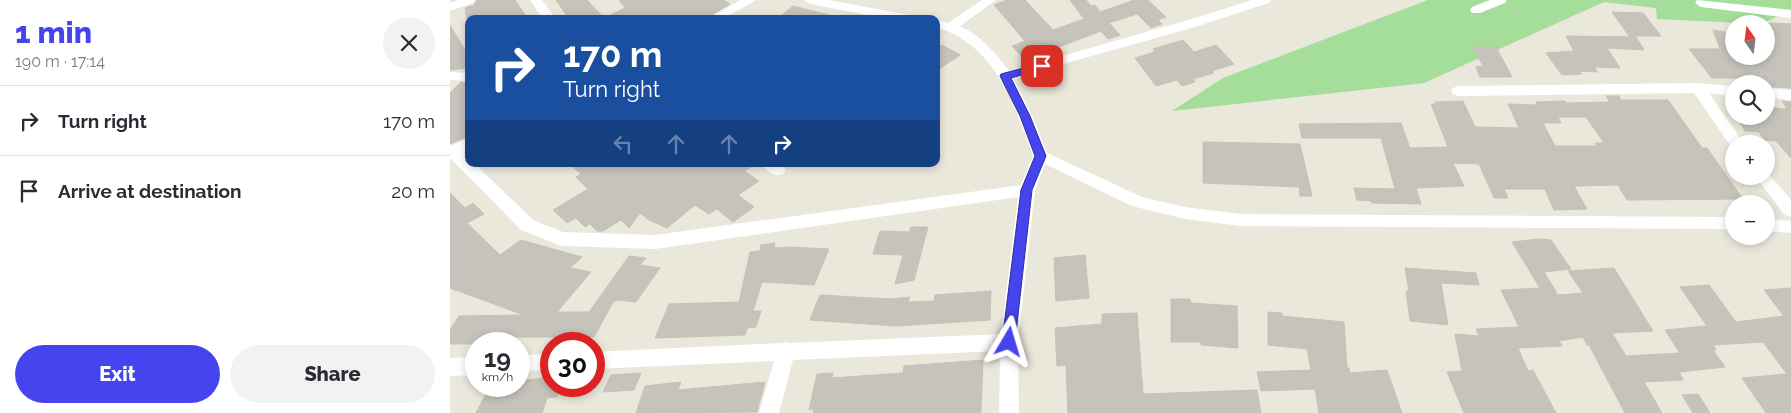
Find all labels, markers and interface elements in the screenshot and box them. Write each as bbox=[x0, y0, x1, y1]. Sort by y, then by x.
text: 1 min bbox=[15, 15, 92, 50]
north arrow bbox=[1725, 15, 1775, 65]
map controls bbox=[1725, 15, 1775, 245]
button: close bbox=[383, 17, 435, 69]
text: 170 m bbox=[563, 34, 662, 75]
icon: right bbox=[480, 35, 545, 100]
pin bbox=[1021, 45, 1063, 87]
text: 190 m · 17:14 bbox=[15, 52, 105, 71]
icon: arrive bbox=[1028, 52, 1056, 80]
button: search bbox=[1725, 75, 1775, 125]
text: Turn right bbox=[563, 76, 660, 102]
icon: right bbox=[15, 107, 43, 135]
text: Turn right bbox=[58, 110, 147, 132]
text: 170 m bbox=[383, 110, 435, 132]
icon: left bbox=[609, 130, 637, 158]
icon: ahead bbox=[662, 130, 690, 158]
icon: ahead bbox=[715, 130, 743, 158]
icon: right bbox=[768, 130, 796, 158]
button: + bbox=[1725, 135, 1775, 185]
icon: arrive bbox=[15, 177, 43, 205]
text: Arrive at destination bbox=[58, 180, 242, 202]
text: 20 m bbox=[391, 180, 435, 202]
button: − bbox=[1725, 195, 1775, 245]
position arrow bbox=[982, 315, 1034, 367]
speed limit sign: 30 bbox=[540, 332, 605, 397]
text: 19 bbox=[484, 343, 511, 373]
button: Exit bbox=[15, 345, 220, 403]
button: Share bbox=[230, 345, 435, 403]
text: km/h bbox=[482, 370, 513, 384]

